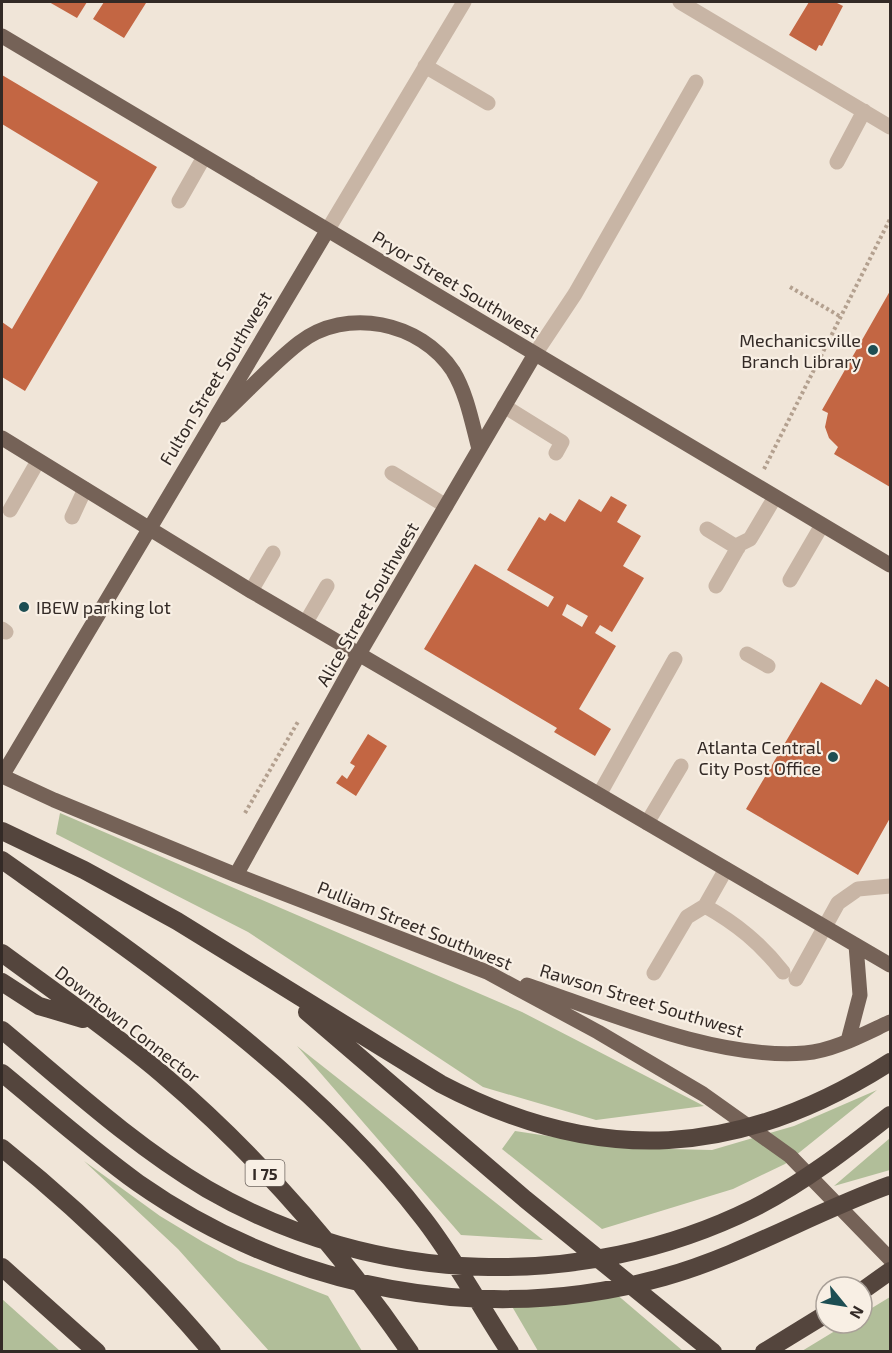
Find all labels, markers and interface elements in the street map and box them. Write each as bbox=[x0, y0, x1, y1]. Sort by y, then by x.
street label: Pryor Street Southwest bbox=[369, 225, 544, 343]
street label: Fulton Street Southwest bbox=[154, 287, 276, 469]
place label: Mechanicsville Branch Library bbox=[739, 329, 861, 372]
marker: Mechanicsville Branch Library bbox=[866, 343, 880, 357]
street label: Alice Street Southwest bbox=[311, 518, 423, 690]
place label: IBEW parking lot bbox=[36, 596, 171, 618]
marker: IBEW parking lot bbox=[17, 600, 31, 614]
place label: Atlanta Central City Post Office bbox=[697, 736, 822, 779]
marker: Atlanta Central City Post Office bbox=[826, 750, 840, 764]
street label: Pulliam Street Southwest bbox=[314, 876, 516, 974]
street label: Rawson Street Southwest bbox=[537, 958, 747, 1042]
street label: Downtown Connector bbox=[51, 961, 205, 1087]
road number: I 75 bbox=[246, 1160, 284, 1186]
north arrow bbox=[814, 1275, 874, 1335]
text: N bbox=[846, 1303, 869, 1323]

